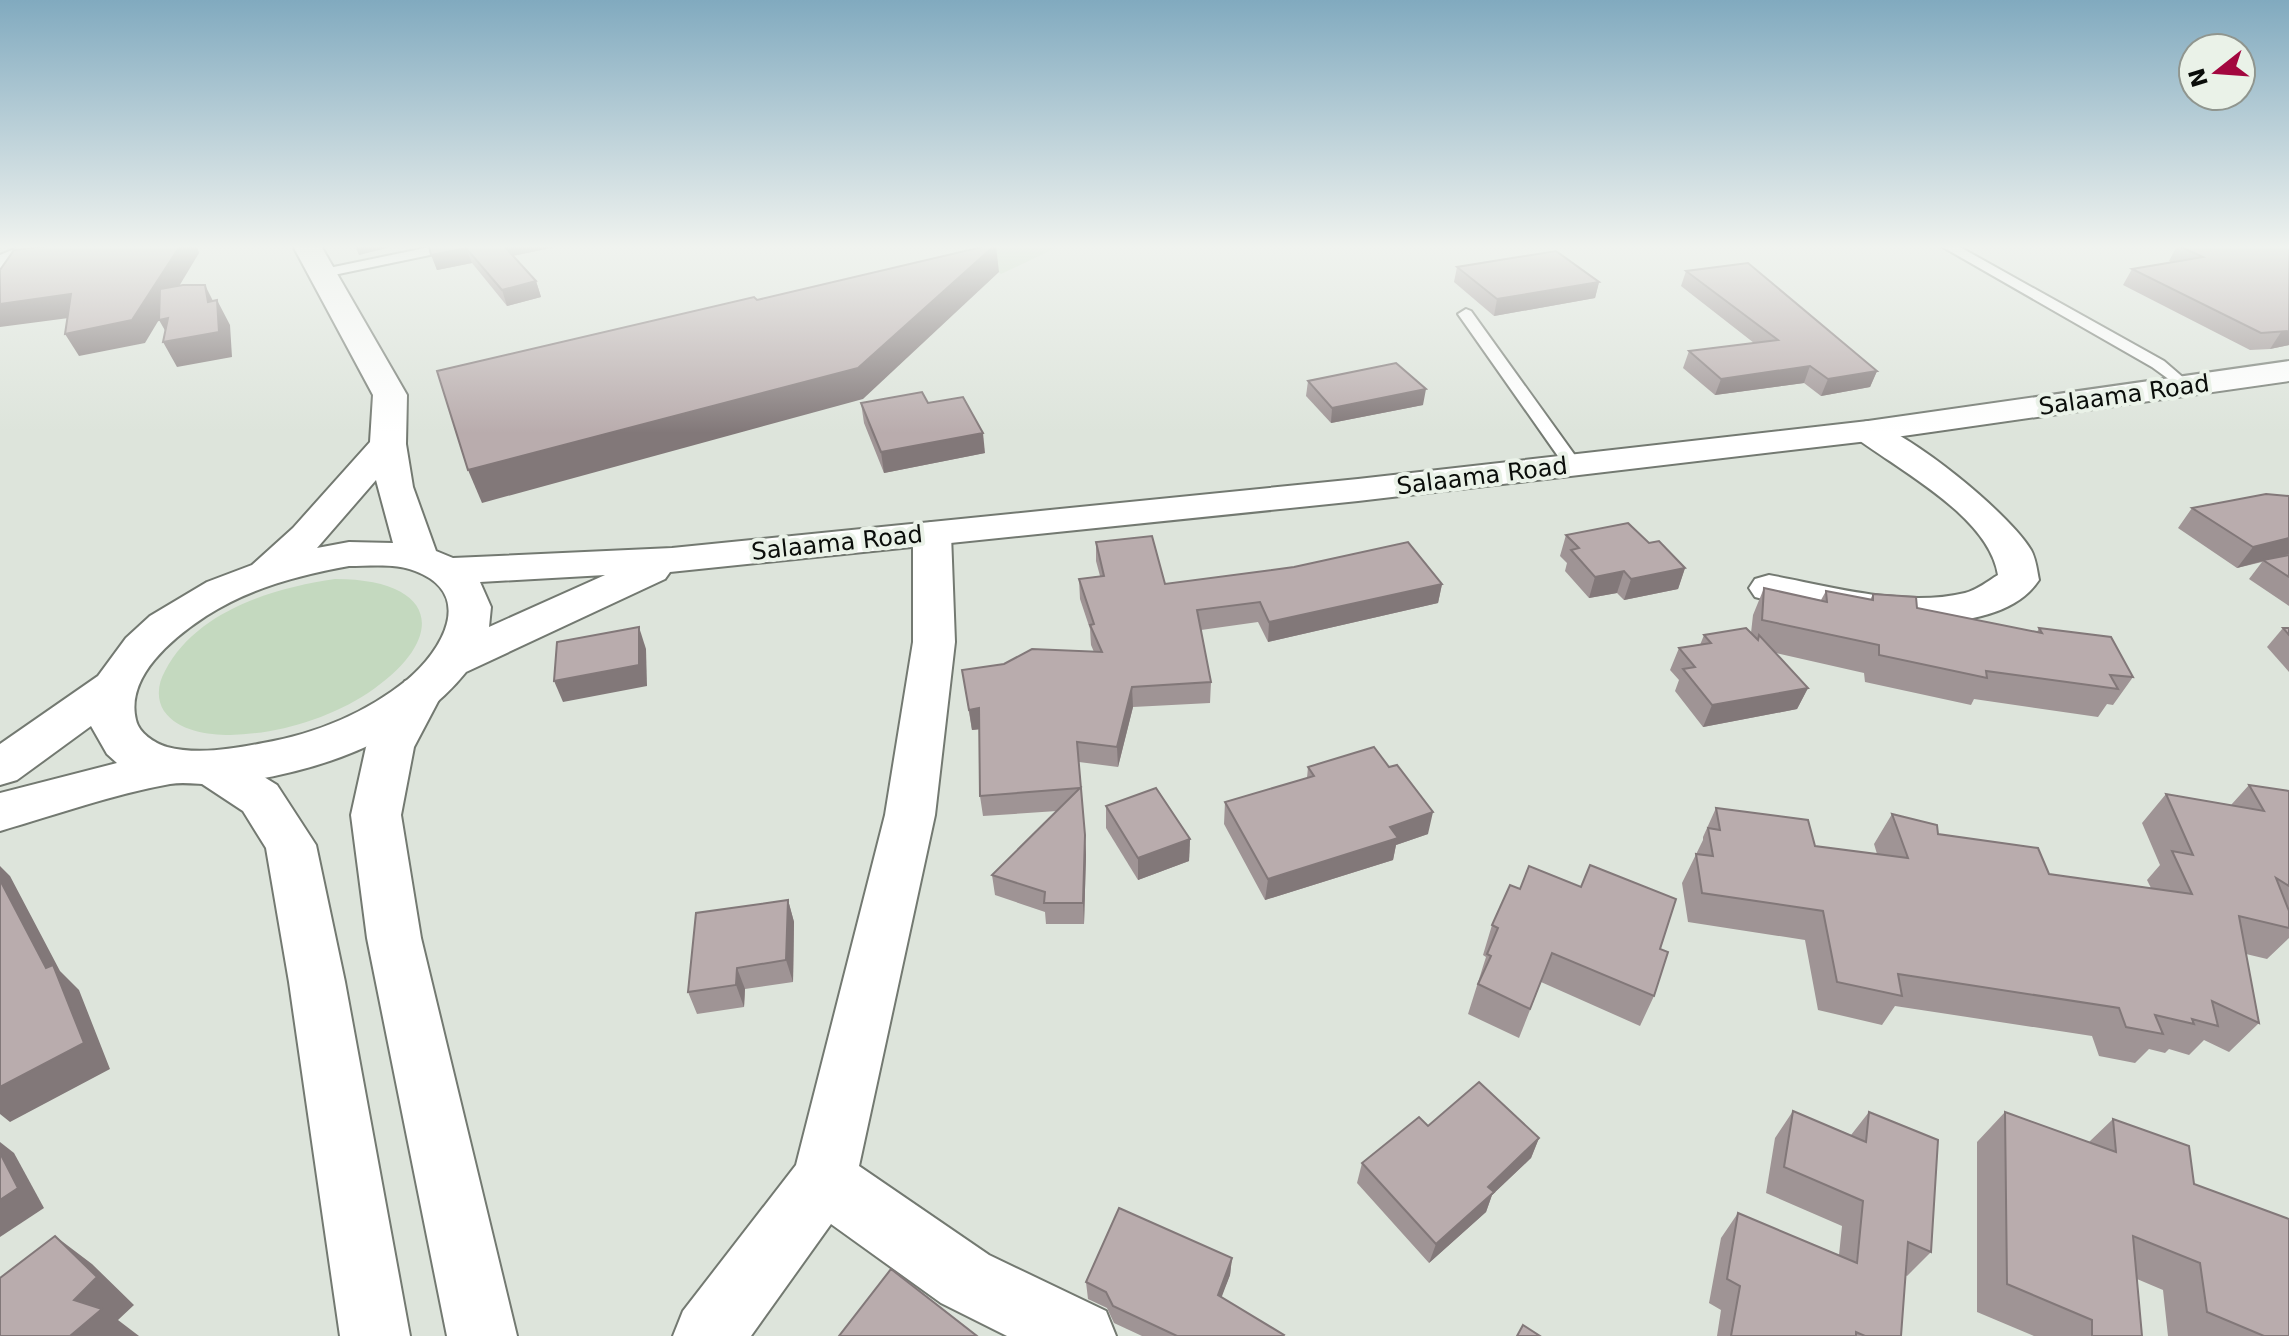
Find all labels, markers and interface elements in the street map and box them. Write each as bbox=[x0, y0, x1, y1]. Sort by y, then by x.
north arrow bbox=[2177, 32, 2257, 112]
text: N bbox=[2184, 65, 2213, 90]
street label: Salaama Road bbox=[2037, 369, 2211, 421]
street label: Salaama Road bbox=[1395, 452, 1569, 500]
street label: Salaama Road bbox=[750, 520, 924, 566]

